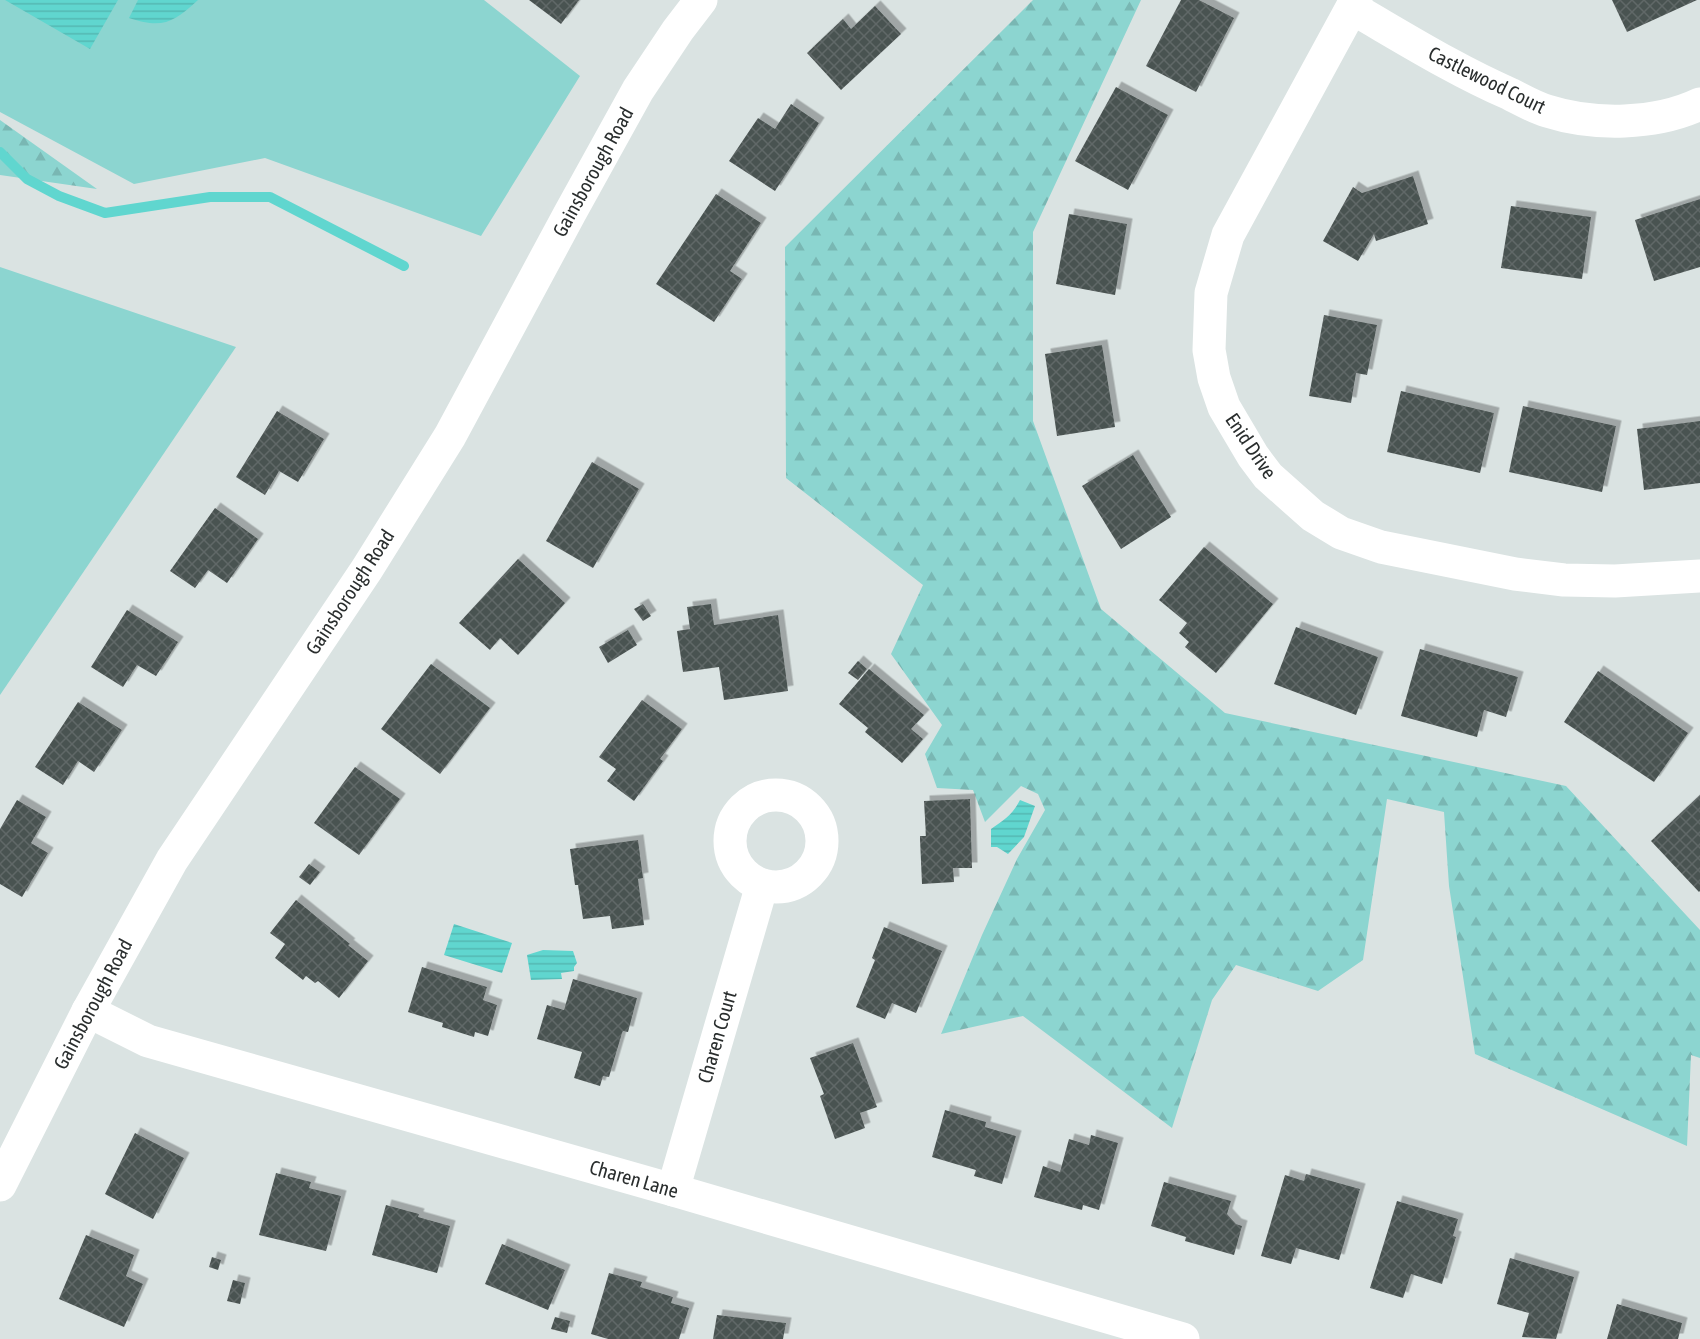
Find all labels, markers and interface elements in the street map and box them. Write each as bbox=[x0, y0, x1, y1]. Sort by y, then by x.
street label: Castlewood Court bbox=[1425, 41, 1550, 118]
street label: Gainsborough Road bbox=[548, 103, 638, 240]
street label: Enid Drive bbox=[1221, 409, 1282, 483]
street label: Gainsborough Road bbox=[301, 525, 399, 659]
street label: Gainsborough Road bbox=[49, 935, 137, 1073]
street label: Charen Court bbox=[692, 988, 741, 1086]
street label: Charen Lane bbox=[587, 1155, 681, 1202]

